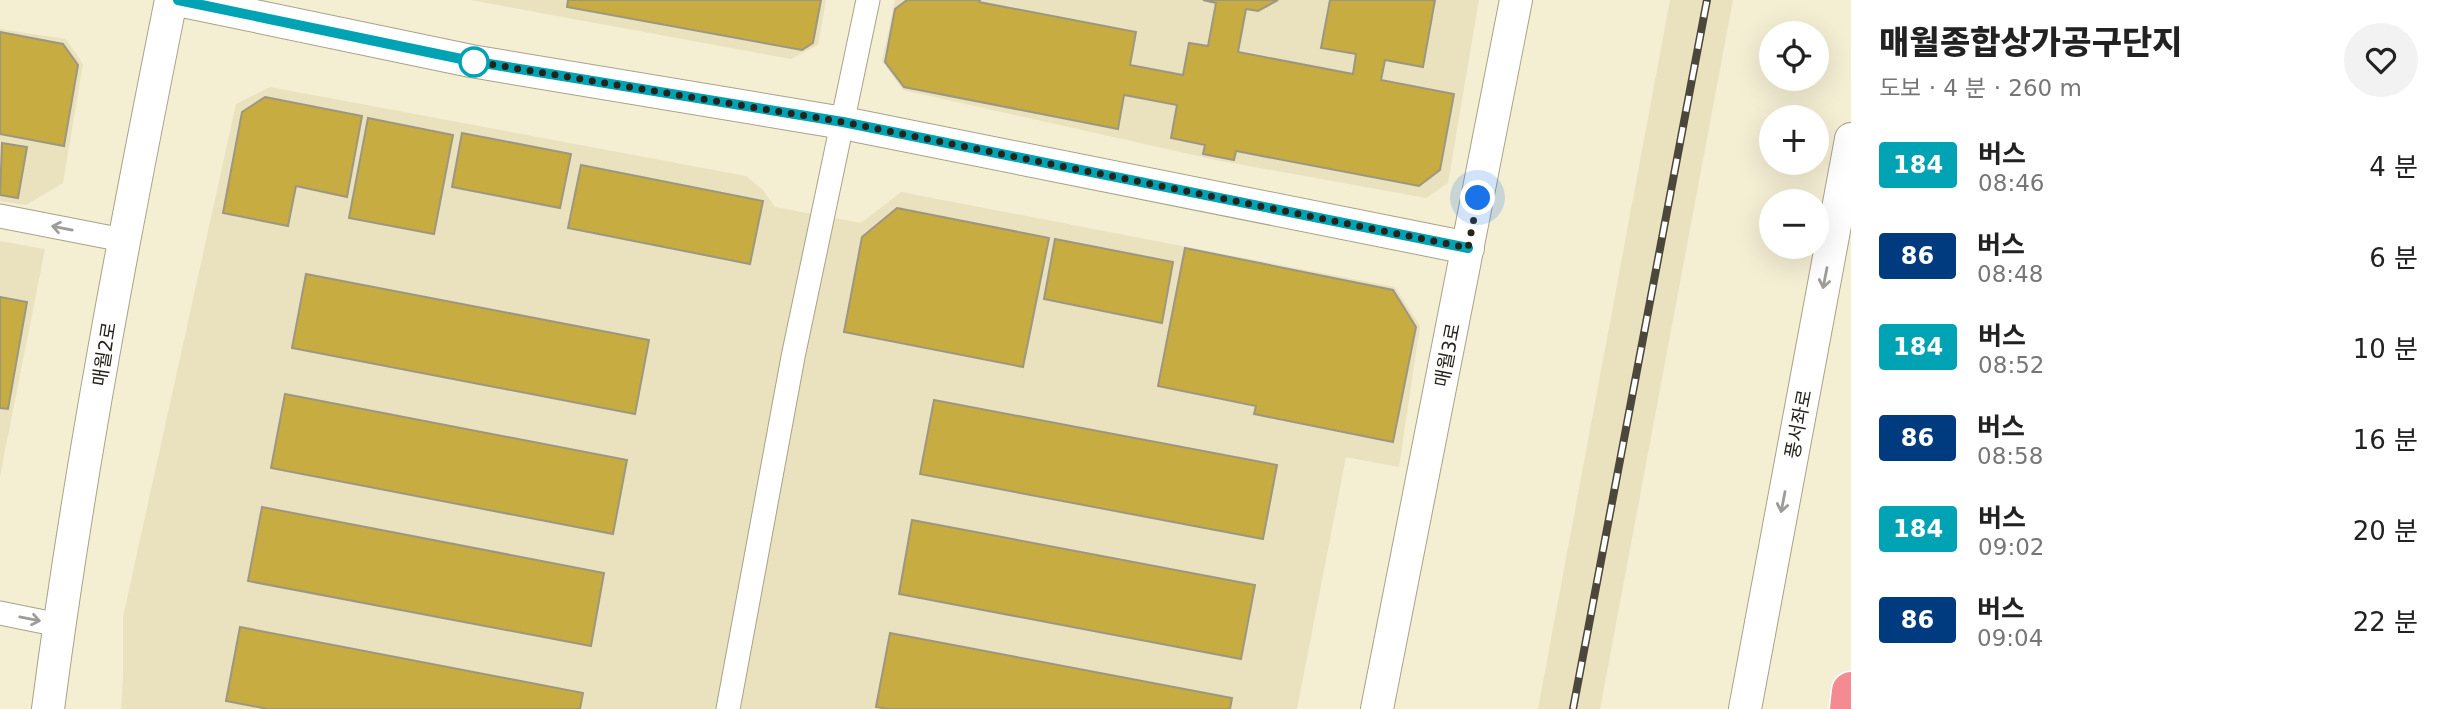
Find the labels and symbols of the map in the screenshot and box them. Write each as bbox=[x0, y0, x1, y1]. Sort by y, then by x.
unlabelled marker bbox=[459, 47, 489, 77]
your location bbox=[1460, 180, 1495, 215]
one-way arrow bbox=[51, 221, 74, 235]
one-way arrow bbox=[1818, 266, 1831, 289]
street label: 매월2로 bbox=[88, 320, 120, 388]
street label: 매월3로 bbox=[1430, 321, 1464, 389]
street label: 풍서좌로 bbox=[1781, 388, 1815, 460]
one-way arrow bbox=[1776, 490, 1789, 513]
one-way arrow bbox=[18, 612, 41, 626]

